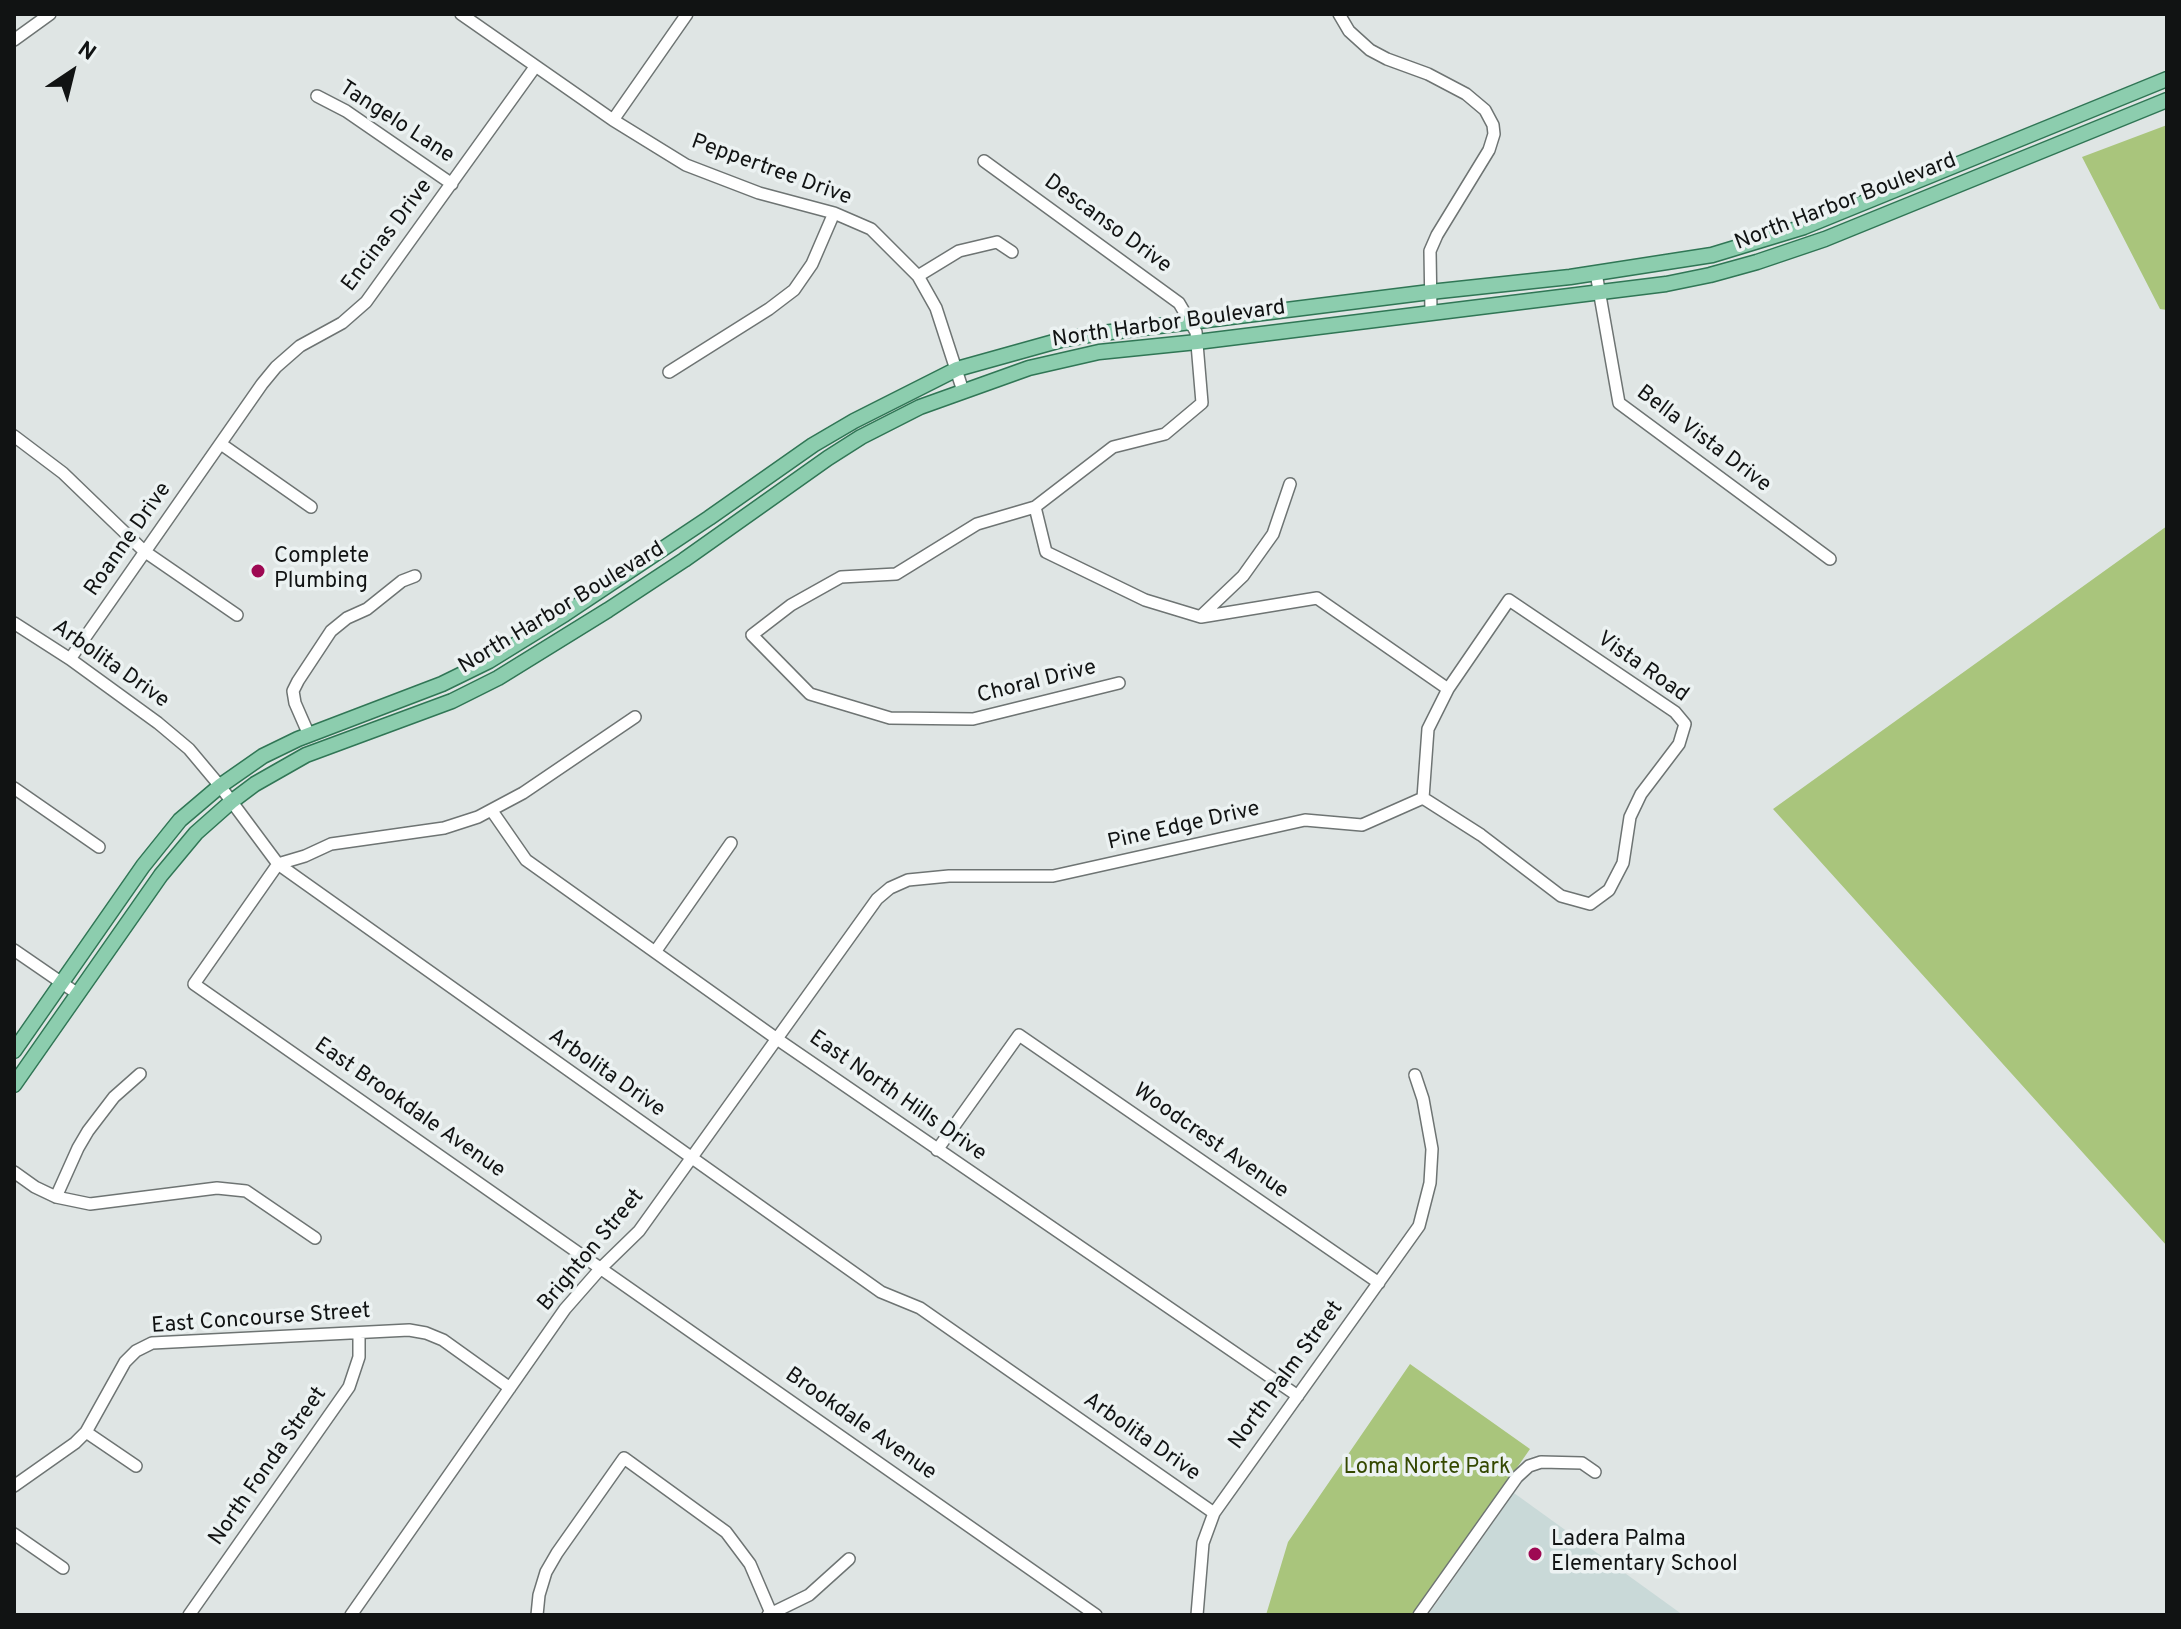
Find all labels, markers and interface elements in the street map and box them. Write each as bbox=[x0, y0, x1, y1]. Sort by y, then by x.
north arrow bbox=[32, 32, 112, 112]
text: N bbox=[72, 36, 100, 68]
street label: Tangelo Lane bbox=[333, 76, 459, 170]
street label: Peppertree Drive bbox=[687, 130, 855, 212]
street label: North Harbor Boulevard bbox=[1731, 149, 1961, 257]
street label: Descanso Drive bbox=[1038, 170, 1176, 280]
street label: Encinas Drive bbox=[337, 175, 439, 297]
street label: North Harbor Boulevard bbox=[1051, 296, 1287, 354]
street label: Bella Vista Drive bbox=[1630, 381, 1776, 499]
street label: Roanne Drive bbox=[80, 478, 178, 602]
street label: North Harbor Boulevard bbox=[454, 537, 670, 681]
place label: Complete Plumbing bbox=[274, 545, 369, 596]
marker: Complete Plumbing bbox=[249, 562, 267, 580]
street label: Arbolita Drive bbox=[46, 615, 174, 715]
street label: Vista Road bbox=[1591, 627, 1693, 709]
street label: Choral Drive bbox=[975, 655, 1099, 711]
street label: Pine Edge Drive bbox=[1105, 797, 1263, 857]
street label: Arbolita Drive bbox=[542, 1024, 670, 1124]
street label: East North Hills Drive bbox=[803, 1026, 991, 1168]
street label: East Brookdale Avenue bbox=[309, 1033, 509, 1185]
street label: Woodcrest Avenue bbox=[1127, 1079, 1293, 1205]
street label: Brighton Street bbox=[533, 1185, 651, 1317]
street label: North Palm Street bbox=[1224, 1297, 1350, 1455]
street label: East Concourse Street bbox=[151, 1299, 371, 1341]
street label: Brookdale Avenue bbox=[779, 1363, 941, 1487]
street label: North Fonda Street bbox=[204, 1383, 334, 1551]
street label: Arbolita Drive bbox=[1077, 1388, 1205, 1488]
park label: Loma Norte Park bbox=[1343, 1456, 1511, 1482]
place label: Ladera Palma Elementary School bbox=[1551, 1528, 1738, 1580]
marker: Ladera Palma Elementary School bbox=[1526, 1545, 1544, 1563]

